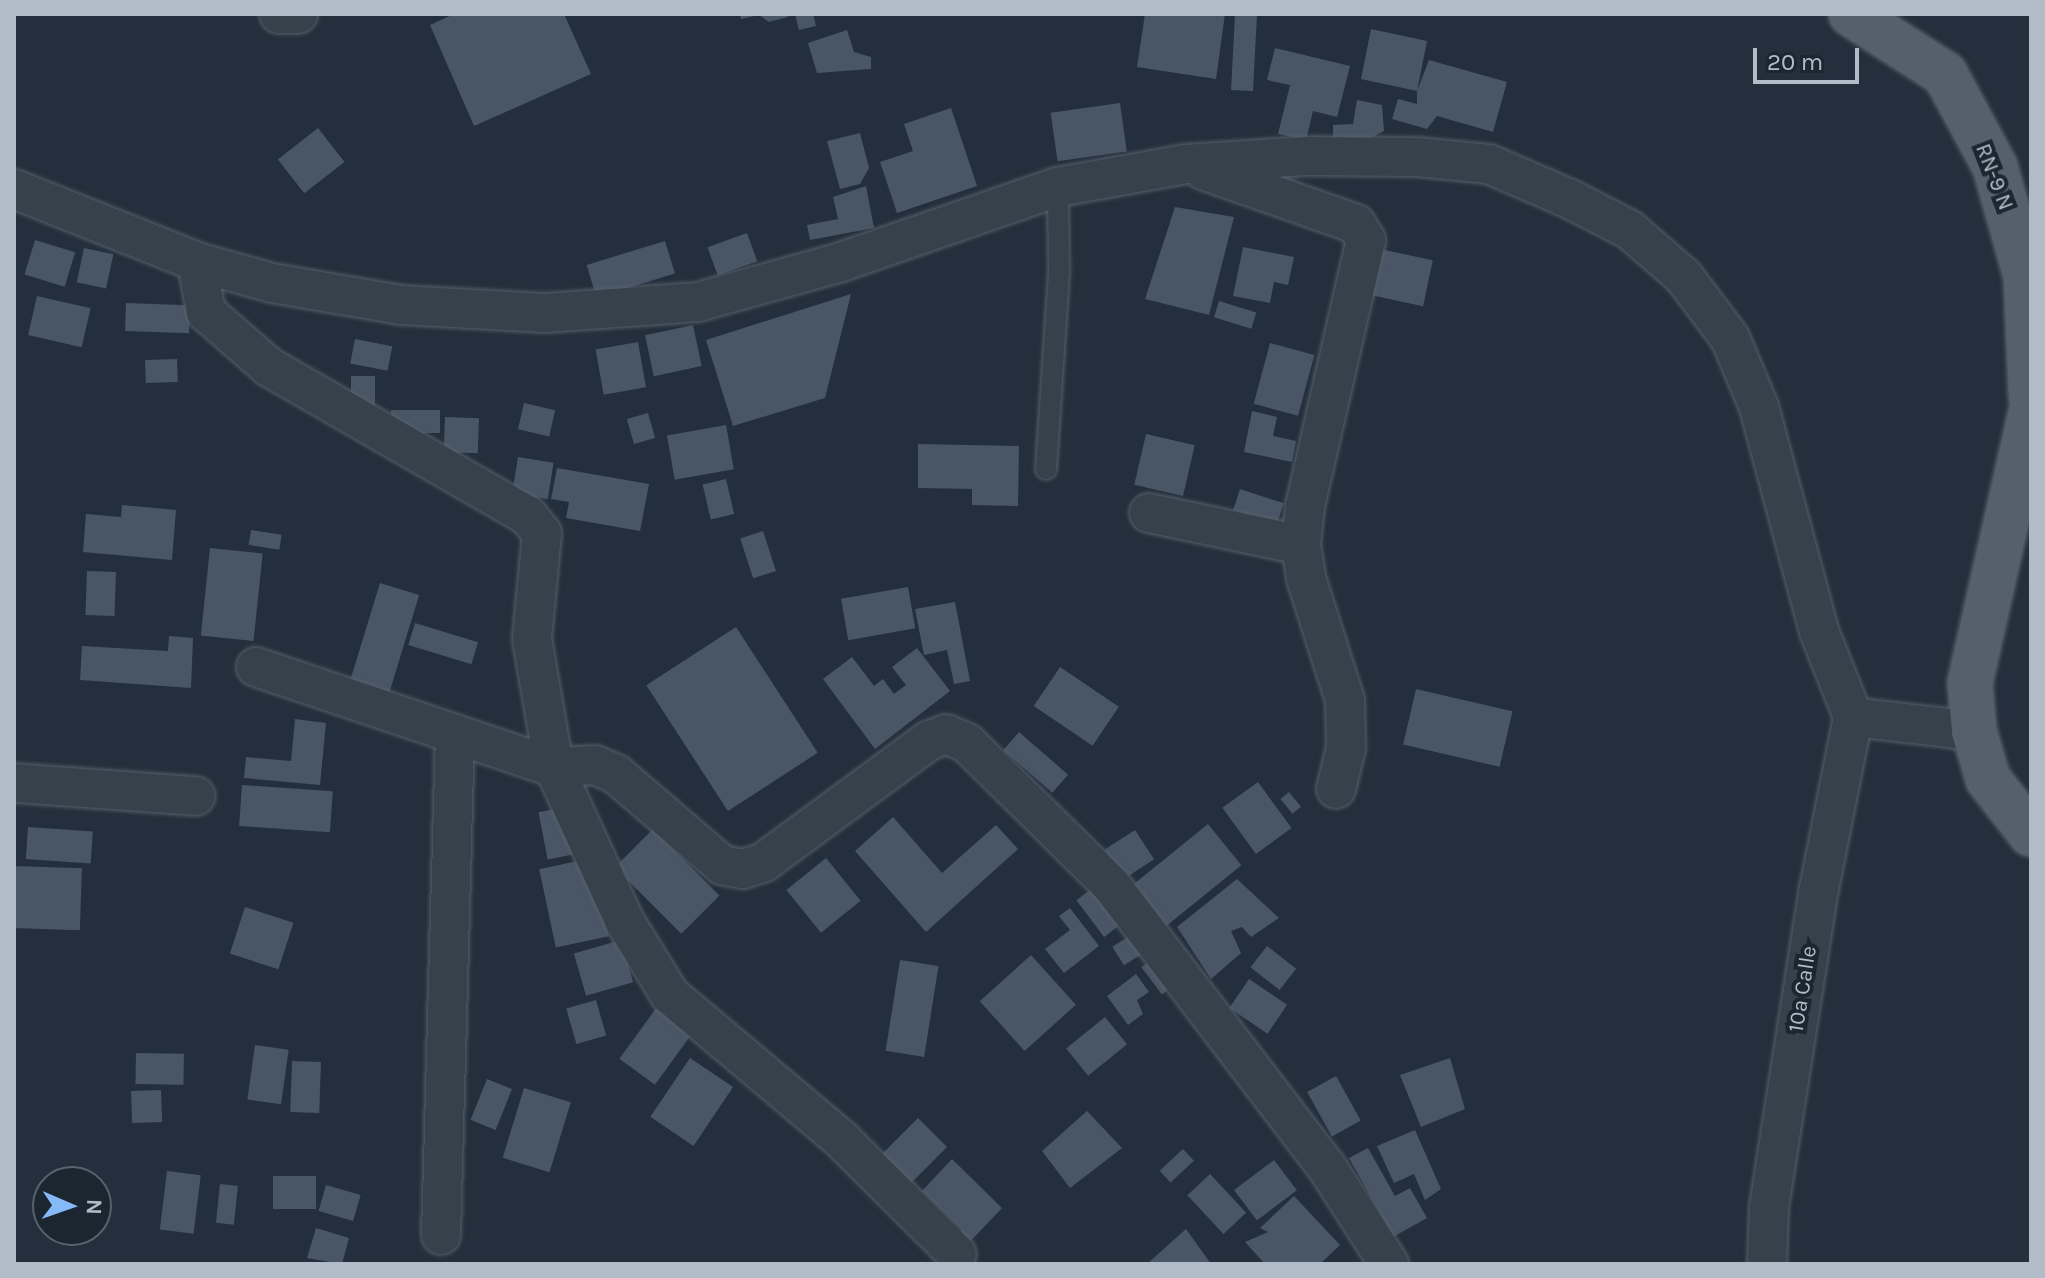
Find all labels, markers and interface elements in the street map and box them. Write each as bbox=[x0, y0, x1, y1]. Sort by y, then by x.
scale bar bbox=[1757, 32, 1863, 82]
text: 20 m bbox=[1767, 48, 1823, 76]
street label: RN-9 N bbox=[1969, 140, 2019, 214]
street label: 10a Calle bbox=[1783, 944, 1823, 1034]
north arrow bbox=[32, 1166, 112, 1246]
text: N bbox=[81, 1198, 107, 1215]

